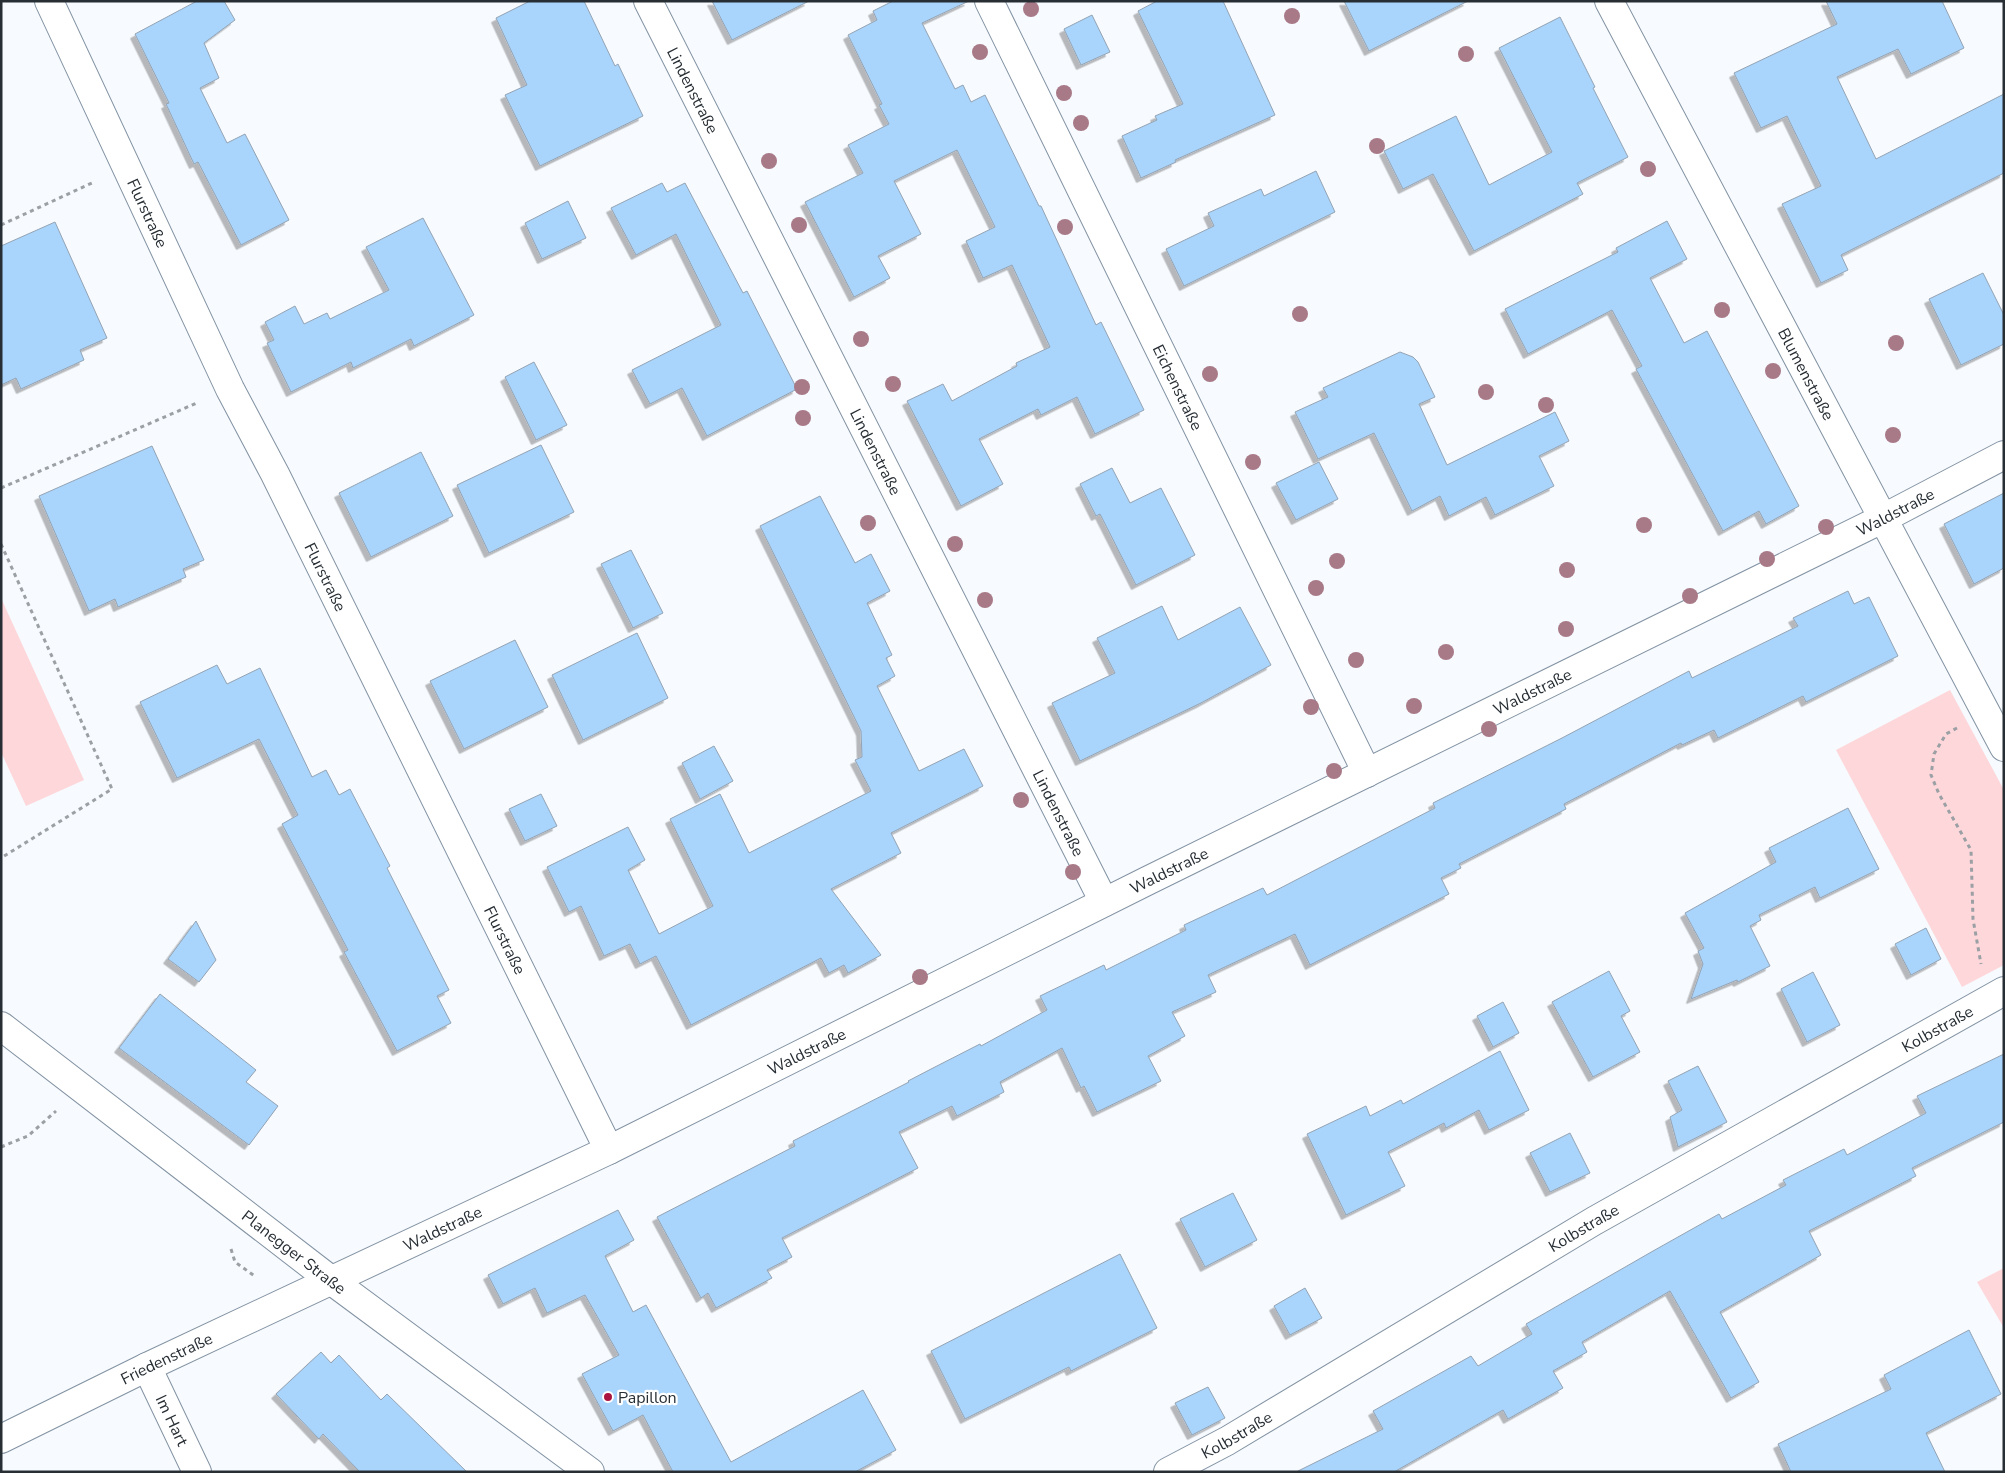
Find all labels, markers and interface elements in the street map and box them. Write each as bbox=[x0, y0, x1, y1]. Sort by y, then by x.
street label: Lindenstraße bbox=[661, 44, 723, 138]
street label: Flurstraße bbox=[121, 175, 173, 252]
street label: Blumenstraße bbox=[1772, 324, 1839, 424]
street label: Eichenstraße bbox=[1147, 341, 1208, 434]
street label: Lindenstraße bbox=[844, 405, 906, 499]
street label: Waldstraße bbox=[1853, 483, 1938, 542]
street label: Flurstraße bbox=[299, 539, 351, 615]
street label: Waldstraße bbox=[1490, 664, 1575, 721]
street label: Lindenstraße bbox=[1027, 766, 1089, 860]
street label: Waldstraße bbox=[1126, 843, 1212, 900]
street label: Flurstraße bbox=[478, 902, 531, 978]
street label: Kolbstraße bbox=[1898, 1001, 1977, 1058]
street label: Waldstraße bbox=[764, 1023, 850, 1081]
street label: Kolbstraße bbox=[1544, 1199, 1623, 1258]
street label: Waldstraße bbox=[400, 1201, 486, 1257]
street label: Planegger Straße bbox=[237, 1205, 350, 1300]
street label: Friedenstraße bbox=[117, 1328, 216, 1390]
place label: Papillon bbox=[618, 1387, 677, 1409]
street label: Im Hart bbox=[150, 1391, 193, 1450]
marker: Papillon bbox=[602, 1391, 614, 1403]
street label: Kolbstraße bbox=[1198, 1406, 1277, 1465]

